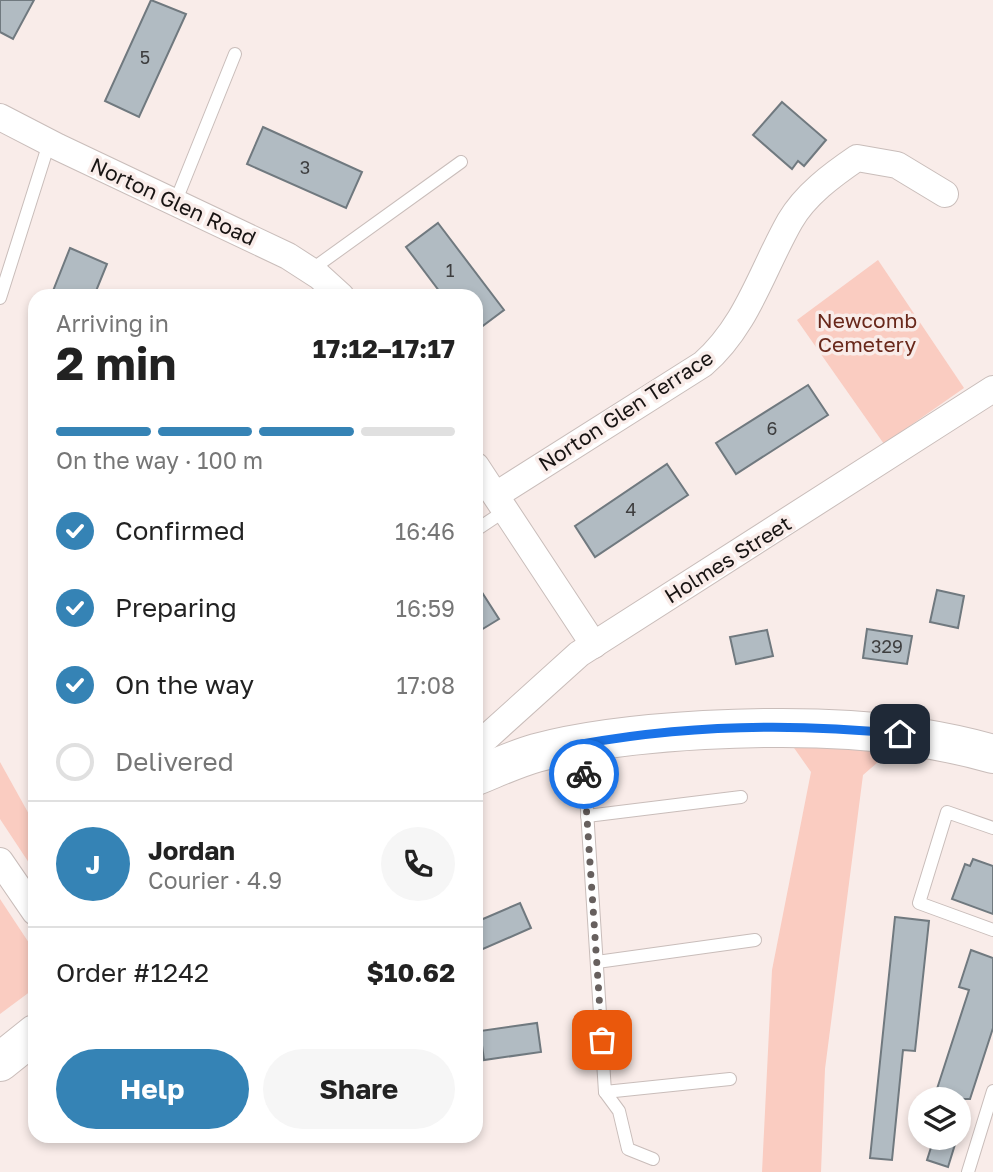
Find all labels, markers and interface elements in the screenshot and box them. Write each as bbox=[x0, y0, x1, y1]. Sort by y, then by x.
house number: 5 bbox=[140, 46, 150, 68]
street label: Norton Glen Road bbox=[87, 151, 260, 251]
house number: 3 bbox=[300, 156, 310, 178]
house number: 1 bbox=[446, 259, 455, 281]
park label: Newcomb Cemetery bbox=[817, 307, 917, 357]
text: Arriving in bbox=[56, 309, 169, 337]
text: 17:12–17:17 bbox=[313, 333, 455, 364]
text: 2 min bbox=[56, 335, 176, 390]
street label: Norton Glen Terrace bbox=[533, 344, 718, 476]
house number: 6 bbox=[767, 417, 777, 439]
text: On the way · 100 m bbox=[56, 446, 263, 474]
house number: 4 bbox=[626, 498, 637, 520]
street label: Holmes Street bbox=[659, 510, 796, 608]
icon: check bbox=[56, 512, 94, 550]
text: Confirmed bbox=[115, 515, 245, 546]
text: 16:46 bbox=[395, 517, 455, 545]
icon: check bbox=[56, 589, 94, 627]
text: Preparing bbox=[115, 592, 237, 623]
text: 16:59 bbox=[396, 594, 455, 622]
house number: 329 bbox=[871, 635, 903, 657]
icon: check bbox=[56, 666, 94, 704]
text: On the way bbox=[115, 669, 254, 700]
text: 17:08 bbox=[396, 671, 455, 699]
pin bbox=[870, 704, 930, 764]
icon: home bbox=[881, 715, 919, 753]
courier bbox=[549, 739, 619, 809]
text: Delivered bbox=[115, 746, 234, 777]
icon: bike bbox=[565, 755, 603, 793]
button: phone bbox=[381, 827, 455, 901]
text: Jordan bbox=[148, 835, 235, 866]
text: J bbox=[86, 849, 100, 880]
text: Courier · 4.9 bbox=[148, 866, 282, 894]
text: Order #1242 bbox=[56, 957, 209, 988]
text: $10.62 bbox=[367, 957, 455, 988]
pin bbox=[572, 1010, 632, 1070]
icon: bag bbox=[583, 1021, 621, 1059]
button: Help bbox=[56, 1049, 249, 1129]
button: Share bbox=[263, 1049, 455, 1129]
map controls bbox=[908, 1087, 971, 1150]
button: layers bbox=[908, 1087, 971, 1150]

